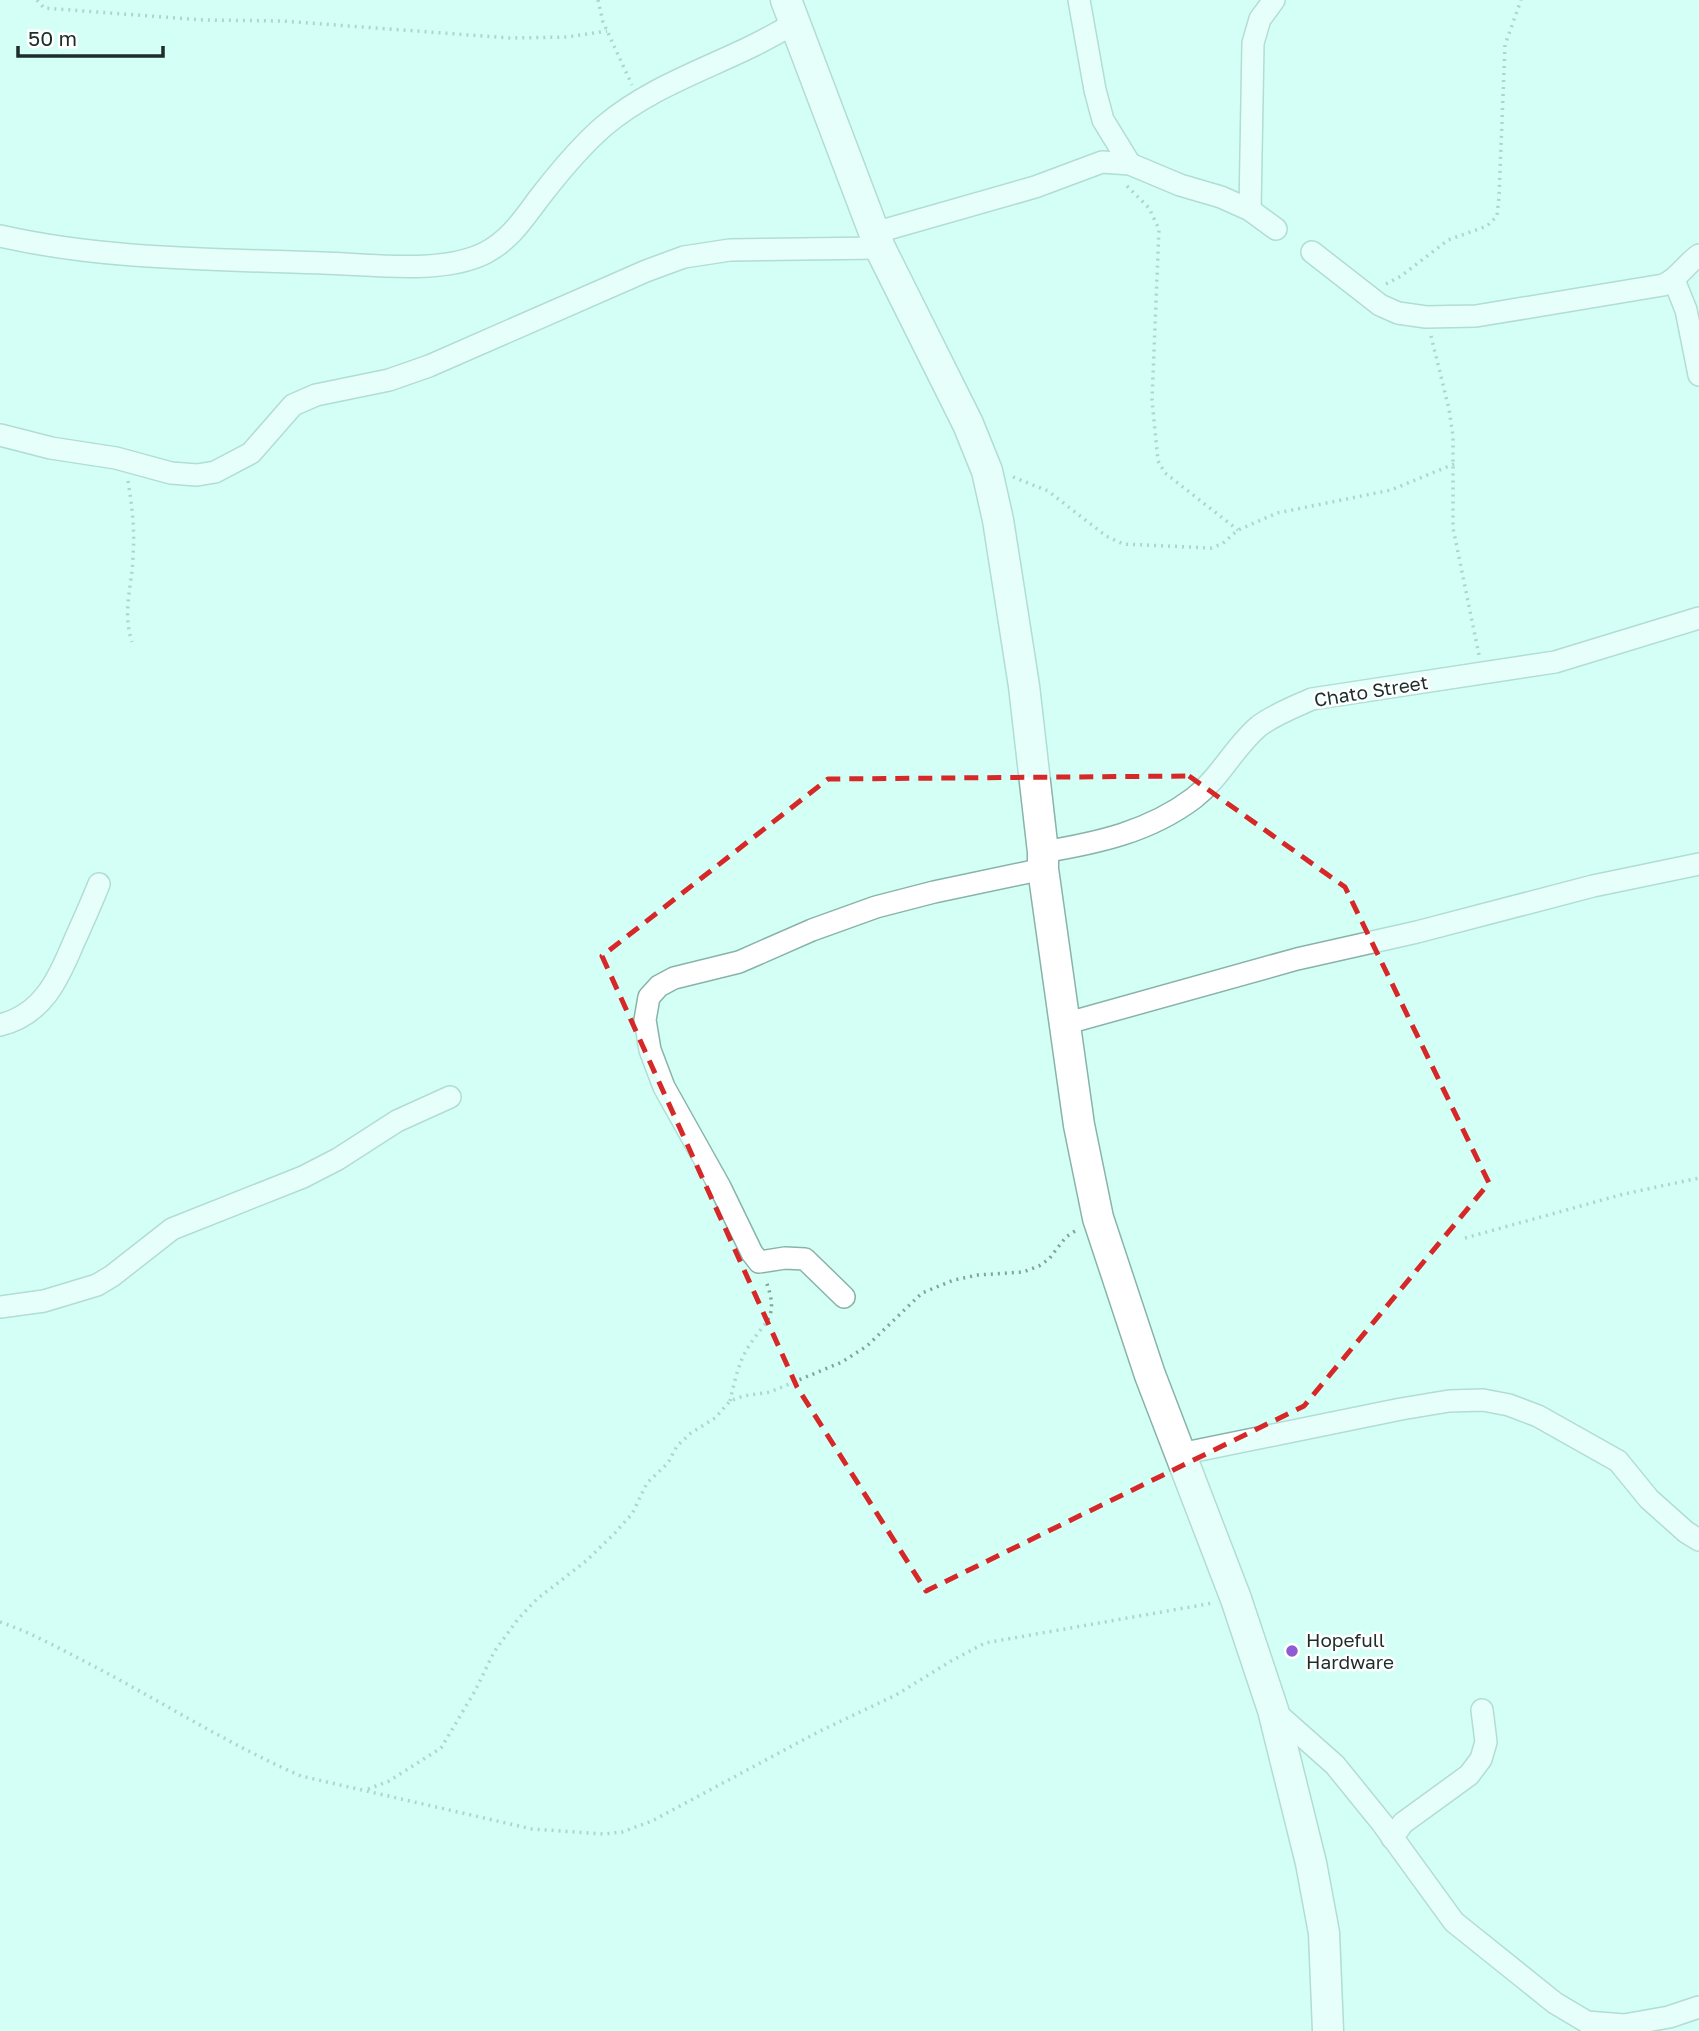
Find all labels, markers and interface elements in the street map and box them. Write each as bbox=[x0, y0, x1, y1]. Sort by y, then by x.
scale bar bbox=[18, 14, 163, 58]
text: 50 m bbox=[28, 25, 77, 51]
street label: Chato Street bbox=[1312, 670, 1430, 711]
place label: Hopefull Hardware bbox=[1306, 1628, 1394, 1673]
marker: Hopefull Hardware bbox=[1284, 1643, 1300, 1659]

